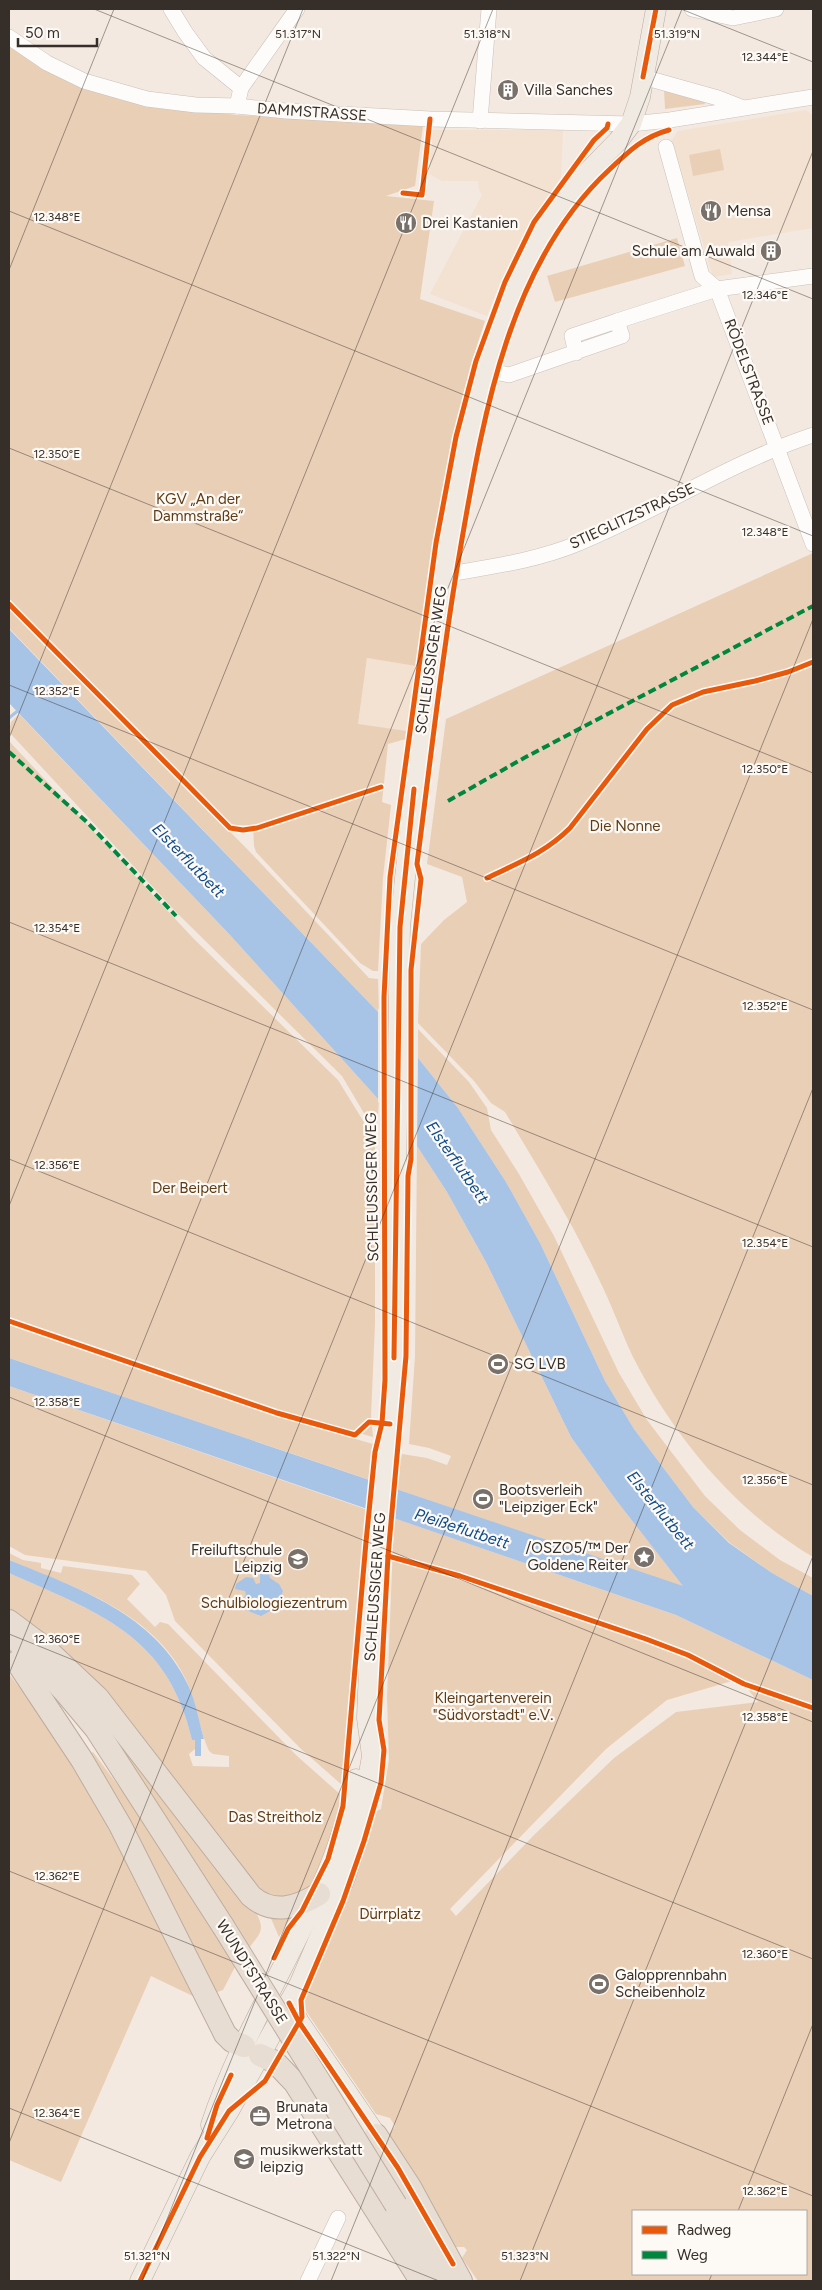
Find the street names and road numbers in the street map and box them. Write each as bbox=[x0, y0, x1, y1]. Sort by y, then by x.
street label: DAMMSTRASSE bbox=[256, 99, 368, 125]
street label: RÖDELSTRASSE bbox=[720, 316, 778, 428]
street label: STIEGLITZSTRASSE bbox=[567, 479, 697, 553]
street label: SCHLEUSSIGER WEG bbox=[412, 585, 450, 735]
street label: SCHLEUSSIGER WEG bbox=[362, 1112, 382, 1262]
street label: SCHLEUSSIGER WEG bbox=[361, 1512, 389, 1662]
street label: WUNDTSTRASSE bbox=[213, 1917, 291, 2027]

